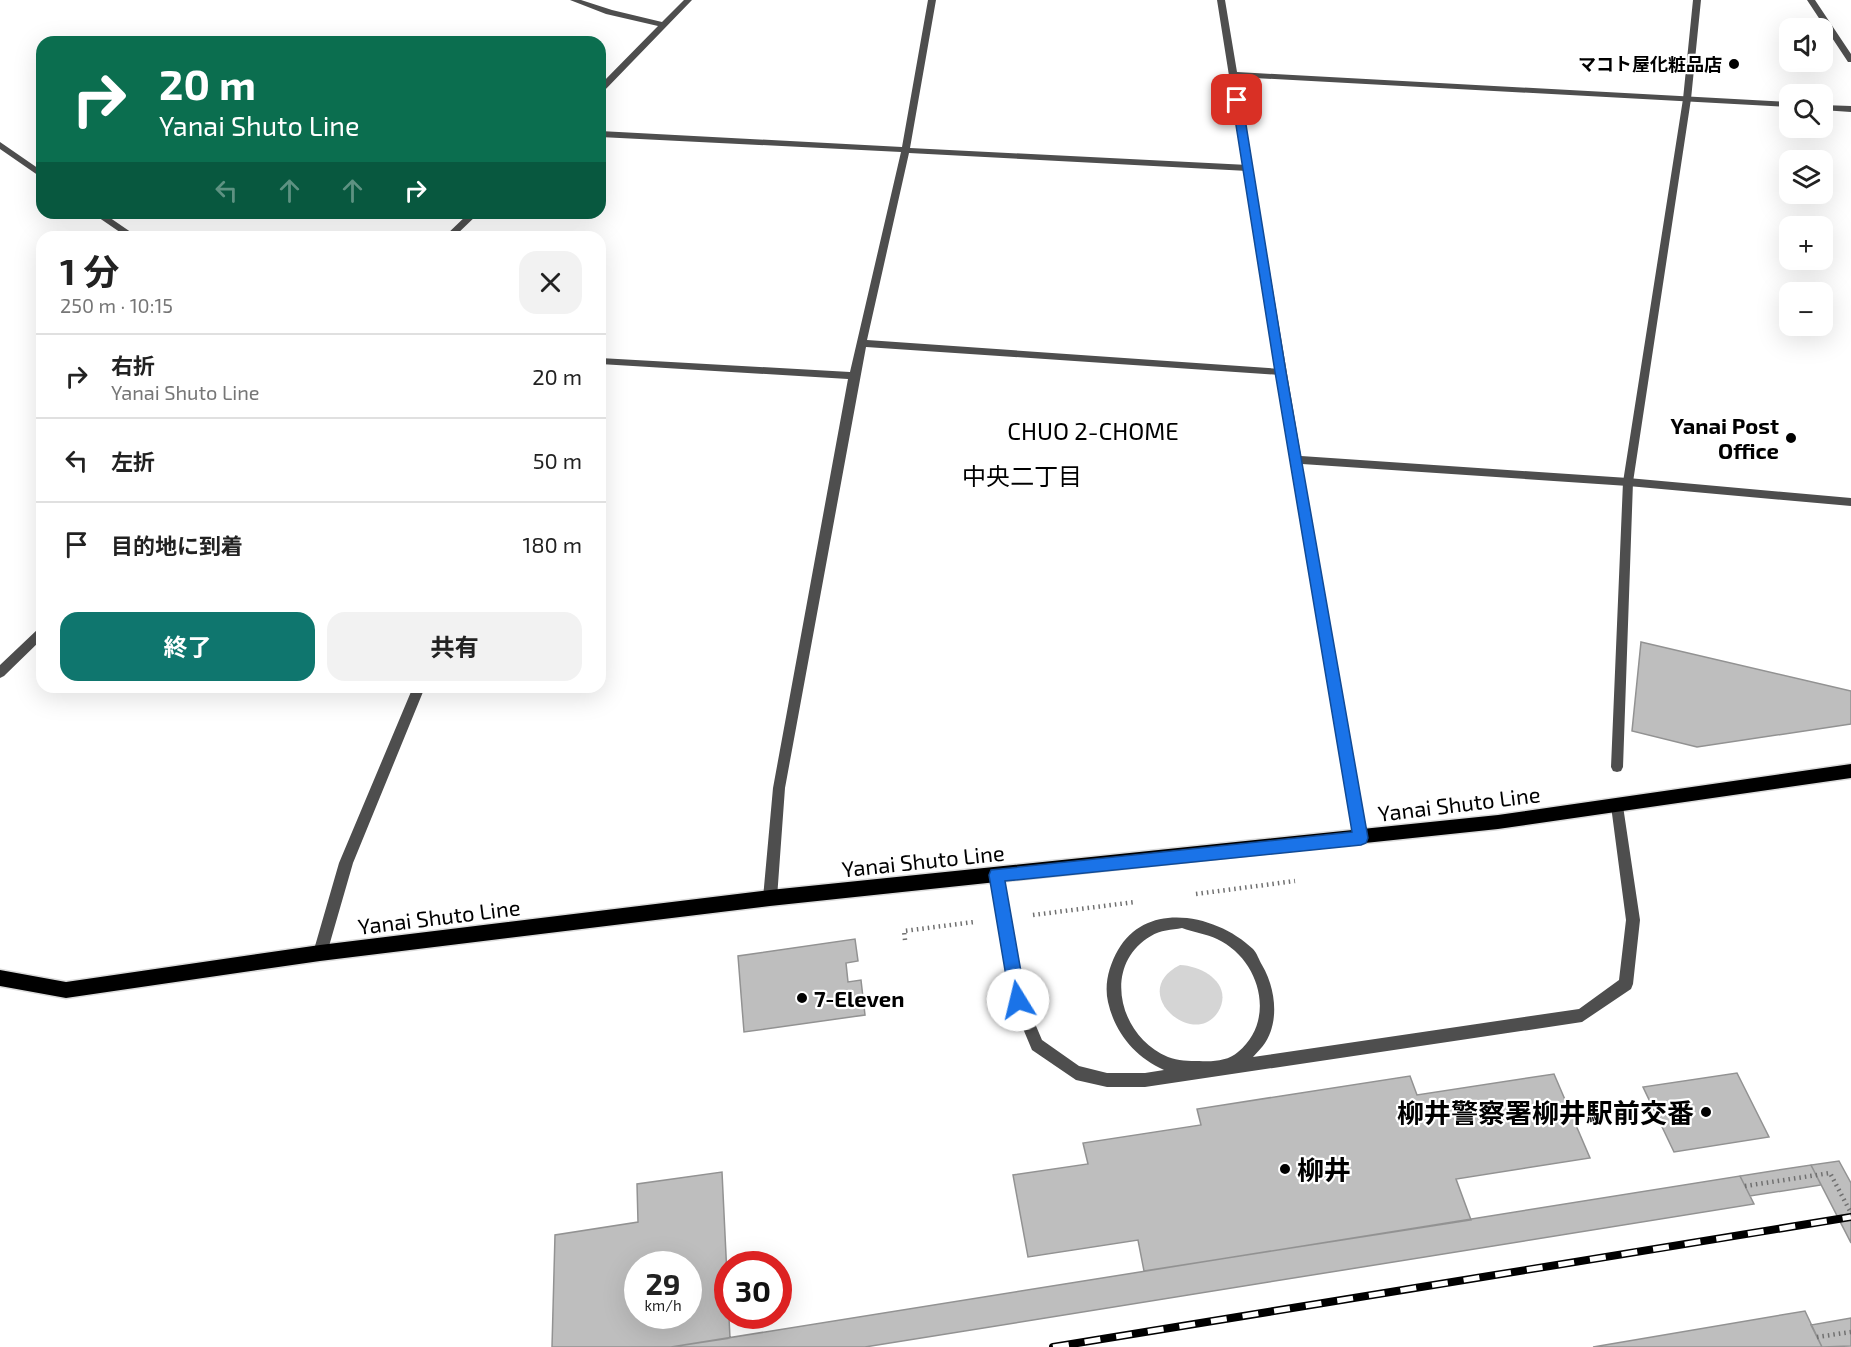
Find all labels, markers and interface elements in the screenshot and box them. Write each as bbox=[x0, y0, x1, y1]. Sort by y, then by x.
map controls bbox=[1779, 18, 1833, 336]
button: sound bbox=[1779, 18, 1833, 72]
place label: マコト屋化粧品店 bbox=[1578, 53, 1722, 75]
marker: マコト屋化粧品店 bbox=[1727, 57, 1741, 71]
text: 20 m bbox=[159, 58, 256, 108]
icon: right bbox=[60, 60, 138, 138]
pin bbox=[1211, 74, 1262, 125]
icon: arrive bbox=[1220, 83, 1253, 116]
button: search bbox=[1779, 84, 1833, 138]
text: Yanai Shuto Line bbox=[159, 109, 360, 141]
button: layers bbox=[1779, 150, 1833, 204]
icon: left bbox=[210, 174, 243, 207]
icon: ahead bbox=[273, 174, 306, 207]
icon: ahead bbox=[336, 174, 369, 207]
icon: right bbox=[399, 174, 432, 207]
button: + bbox=[1779, 216, 1833, 270]
text: 1 分 bbox=[60, 249, 119, 292]
button: close bbox=[519, 251, 582, 314]
button: − bbox=[1779, 282, 1833, 336]
text: 250 m · 10:15 bbox=[60, 293, 173, 317]
text: 右折 bbox=[111, 352, 155, 378]
icon: right bbox=[60, 360, 93, 393]
text: 20 m bbox=[532, 363, 582, 389]
text: Yanai Shuto Line bbox=[111, 380, 260, 404]
place label: Yanai Post Office bbox=[1671, 412, 1779, 463]
district label: CHUO 2-CHOME bbox=[1007, 416, 1179, 445]
marker: Yanai Post Office bbox=[1784, 431, 1798, 445]
icon: left bbox=[60, 444, 93, 477]
text: 50 m bbox=[533, 447, 582, 473]
text: 左折 bbox=[111, 448, 155, 474]
district label: 中央二丁目 bbox=[962, 461, 1082, 490]
icon: arrive bbox=[60, 528, 93, 561]
text: 180 m bbox=[522, 531, 582, 557]
text: 目的地に到着 bbox=[111, 532, 243, 558]
button: 終了 bbox=[60, 612, 315, 681]
button: 共有 bbox=[327, 612, 582, 681]
street label: Yanai Shuto Line bbox=[1376, 780, 1542, 826]
street label: Yanai Shuto Line bbox=[840, 839, 1006, 881]
street label: Yanai Shuto Line bbox=[356, 893, 522, 939]
position arrow bbox=[986, 968, 1050, 1032]
place label: 7-Eleven bbox=[814, 985, 904, 1011]
marker: 7-Eleven bbox=[795, 991, 809, 1005]
place label: 柳井警察署柳井駅前交番 bbox=[1397, 1096, 1694, 1128]
marker: 柳井警察署柳井駅前交番 bbox=[1699, 1105, 1713, 1119]
place label: 柳井 bbox=[1297, 1153, 1351, 1185]
marker: 柳井 bbox=[1278, 1162, 1292, 1176]
speed limit sign: 30 bbox=[714, 1251, 792, 1329]
text: 29 bbox=[645, 1265, 681, 1301]
text: km/h bbox=[644, 1296, 682, 1314]

